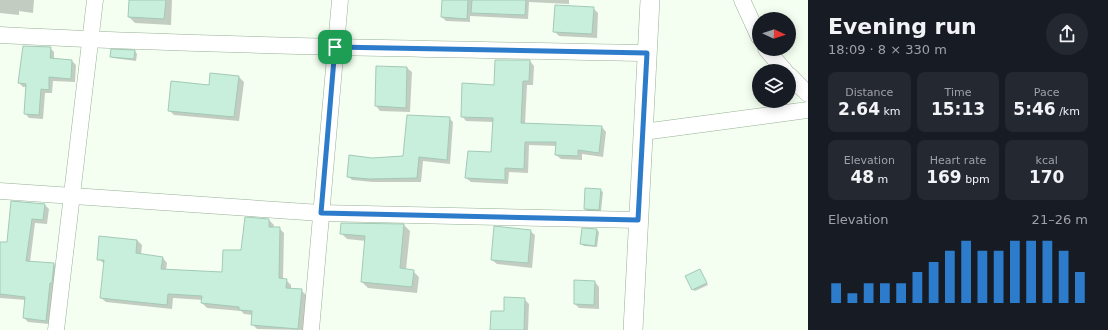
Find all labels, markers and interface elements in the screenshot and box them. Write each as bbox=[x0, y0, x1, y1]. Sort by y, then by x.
north arrow bbox=[752, 12, 796, 56]
map controls bbox=[752, 12, 796, 108]
button: share bbox=[1046, 13, 1088, 55]
text: Evening run bbox=[828, 14, 977, 39]
pin bbox=[318, 30, 352, 64]
icon: arrive bbox=[324, 36, 346, 58]
text: 18:09 · 8 × 330 m bbox=[828, 42, 947, 57]
button: layers bbox=[752, 64, 796, 108]
text: Distance bbox=[845, 86, 893, 99]
text: Time bbox=[945, 86, 971, 99]
text: Pace bbox=[1034, 86, 1060, 99]
text: 2.64 bbox=[838, 99, 880, 119]
text: 15:13 bbox=[931, 99, 985, 119]
text: 5:46 bbox=[1013, 99, 1056, 119]
text: km bbox=[880, 105, 901, 118]
text: /km bbox=[1056, 105, 1080, 118]
text: Elevation bbox=[844, 154, 895, 167]
text: Heart rate bbox=[930, 154, 986, 167]
text: kcal bbox=[1036, 154, 1058, 167]
text: 48 bbox=[850, 167, 874, 187]
text: 169 bbox=[926, 167, 962, 187]
text: 170 bbox=[1029, 167, 1064, 187]
text: m bbox=[874, 173, 888, 186]
text: bpm bbox=[962, 173, 990, 186]
text: Elevation bbox=[828, 212, 888, 227]
text: 21–26 m bbox=[1032, 212, 1088, 227]

